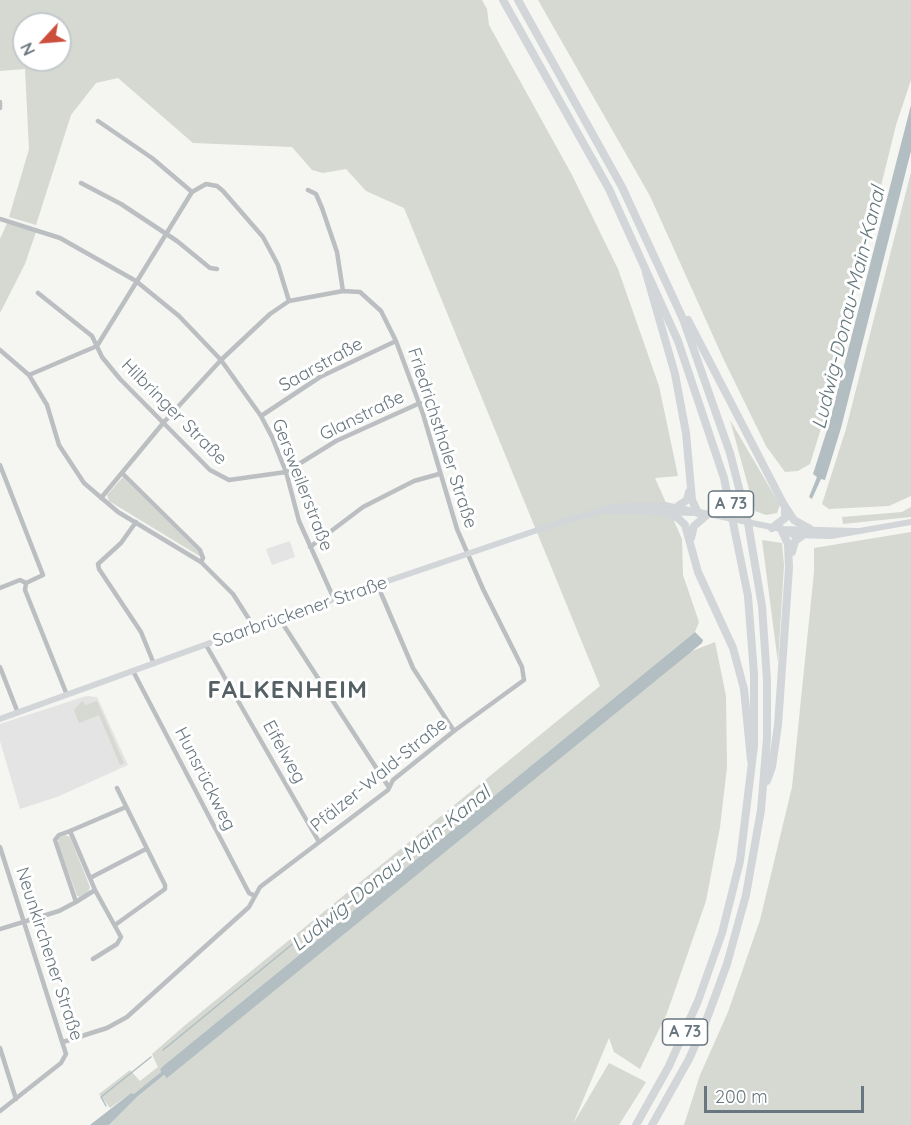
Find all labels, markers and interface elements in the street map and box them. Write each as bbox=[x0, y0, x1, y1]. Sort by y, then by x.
north arrow bbox=[12, 12, 72, 72]
text: N bbox=[16, 39, 39, 59]
water label: Ludwig-Donau-Main-Kanal bbox=[807, 184, 891, 432]
street label: Saarstraße bbox=[275, 333, 367, 397]
street label: Friedrichsthaler Straße bbox=[403, 345, 481, 531]
street label: Hilbringer Straße bbox=[117, 355, 231, 469]
street label: Glanstraße bbox=[316, 386, 408, 446]
street label: Gersweilerstraße bbox=[267, 416, 337, 554]
road number: A 73 bbox=[708, 491, 754, 517]
street label: Saarbrückener Straße bbox=[210, 572, 390, 652]
district label: FALKENHEIM bbox=[208, 677, 368, 705]
street label: Pfälzer-Wald-Straße bbox=[306, 713, 452, 837]
street label: Eifelweg bbox=[258, 717, 310, 787]
street label: Hunsrückweg bbox=[170, 724, 240, 834]
water label: Ludwig-Donau-Main-Kanal bbox=[287, 781, 495, 957]
street label: Neunkirchener Straße bbox=[11, 865, 87, 1043]
road number: A 73 bbox=[662, 1019, 708, 1045]
scale bar bbox=[707, 1074, 868, 1112]
text: 200 m bbox=[715, 1085, 768, 1108]

